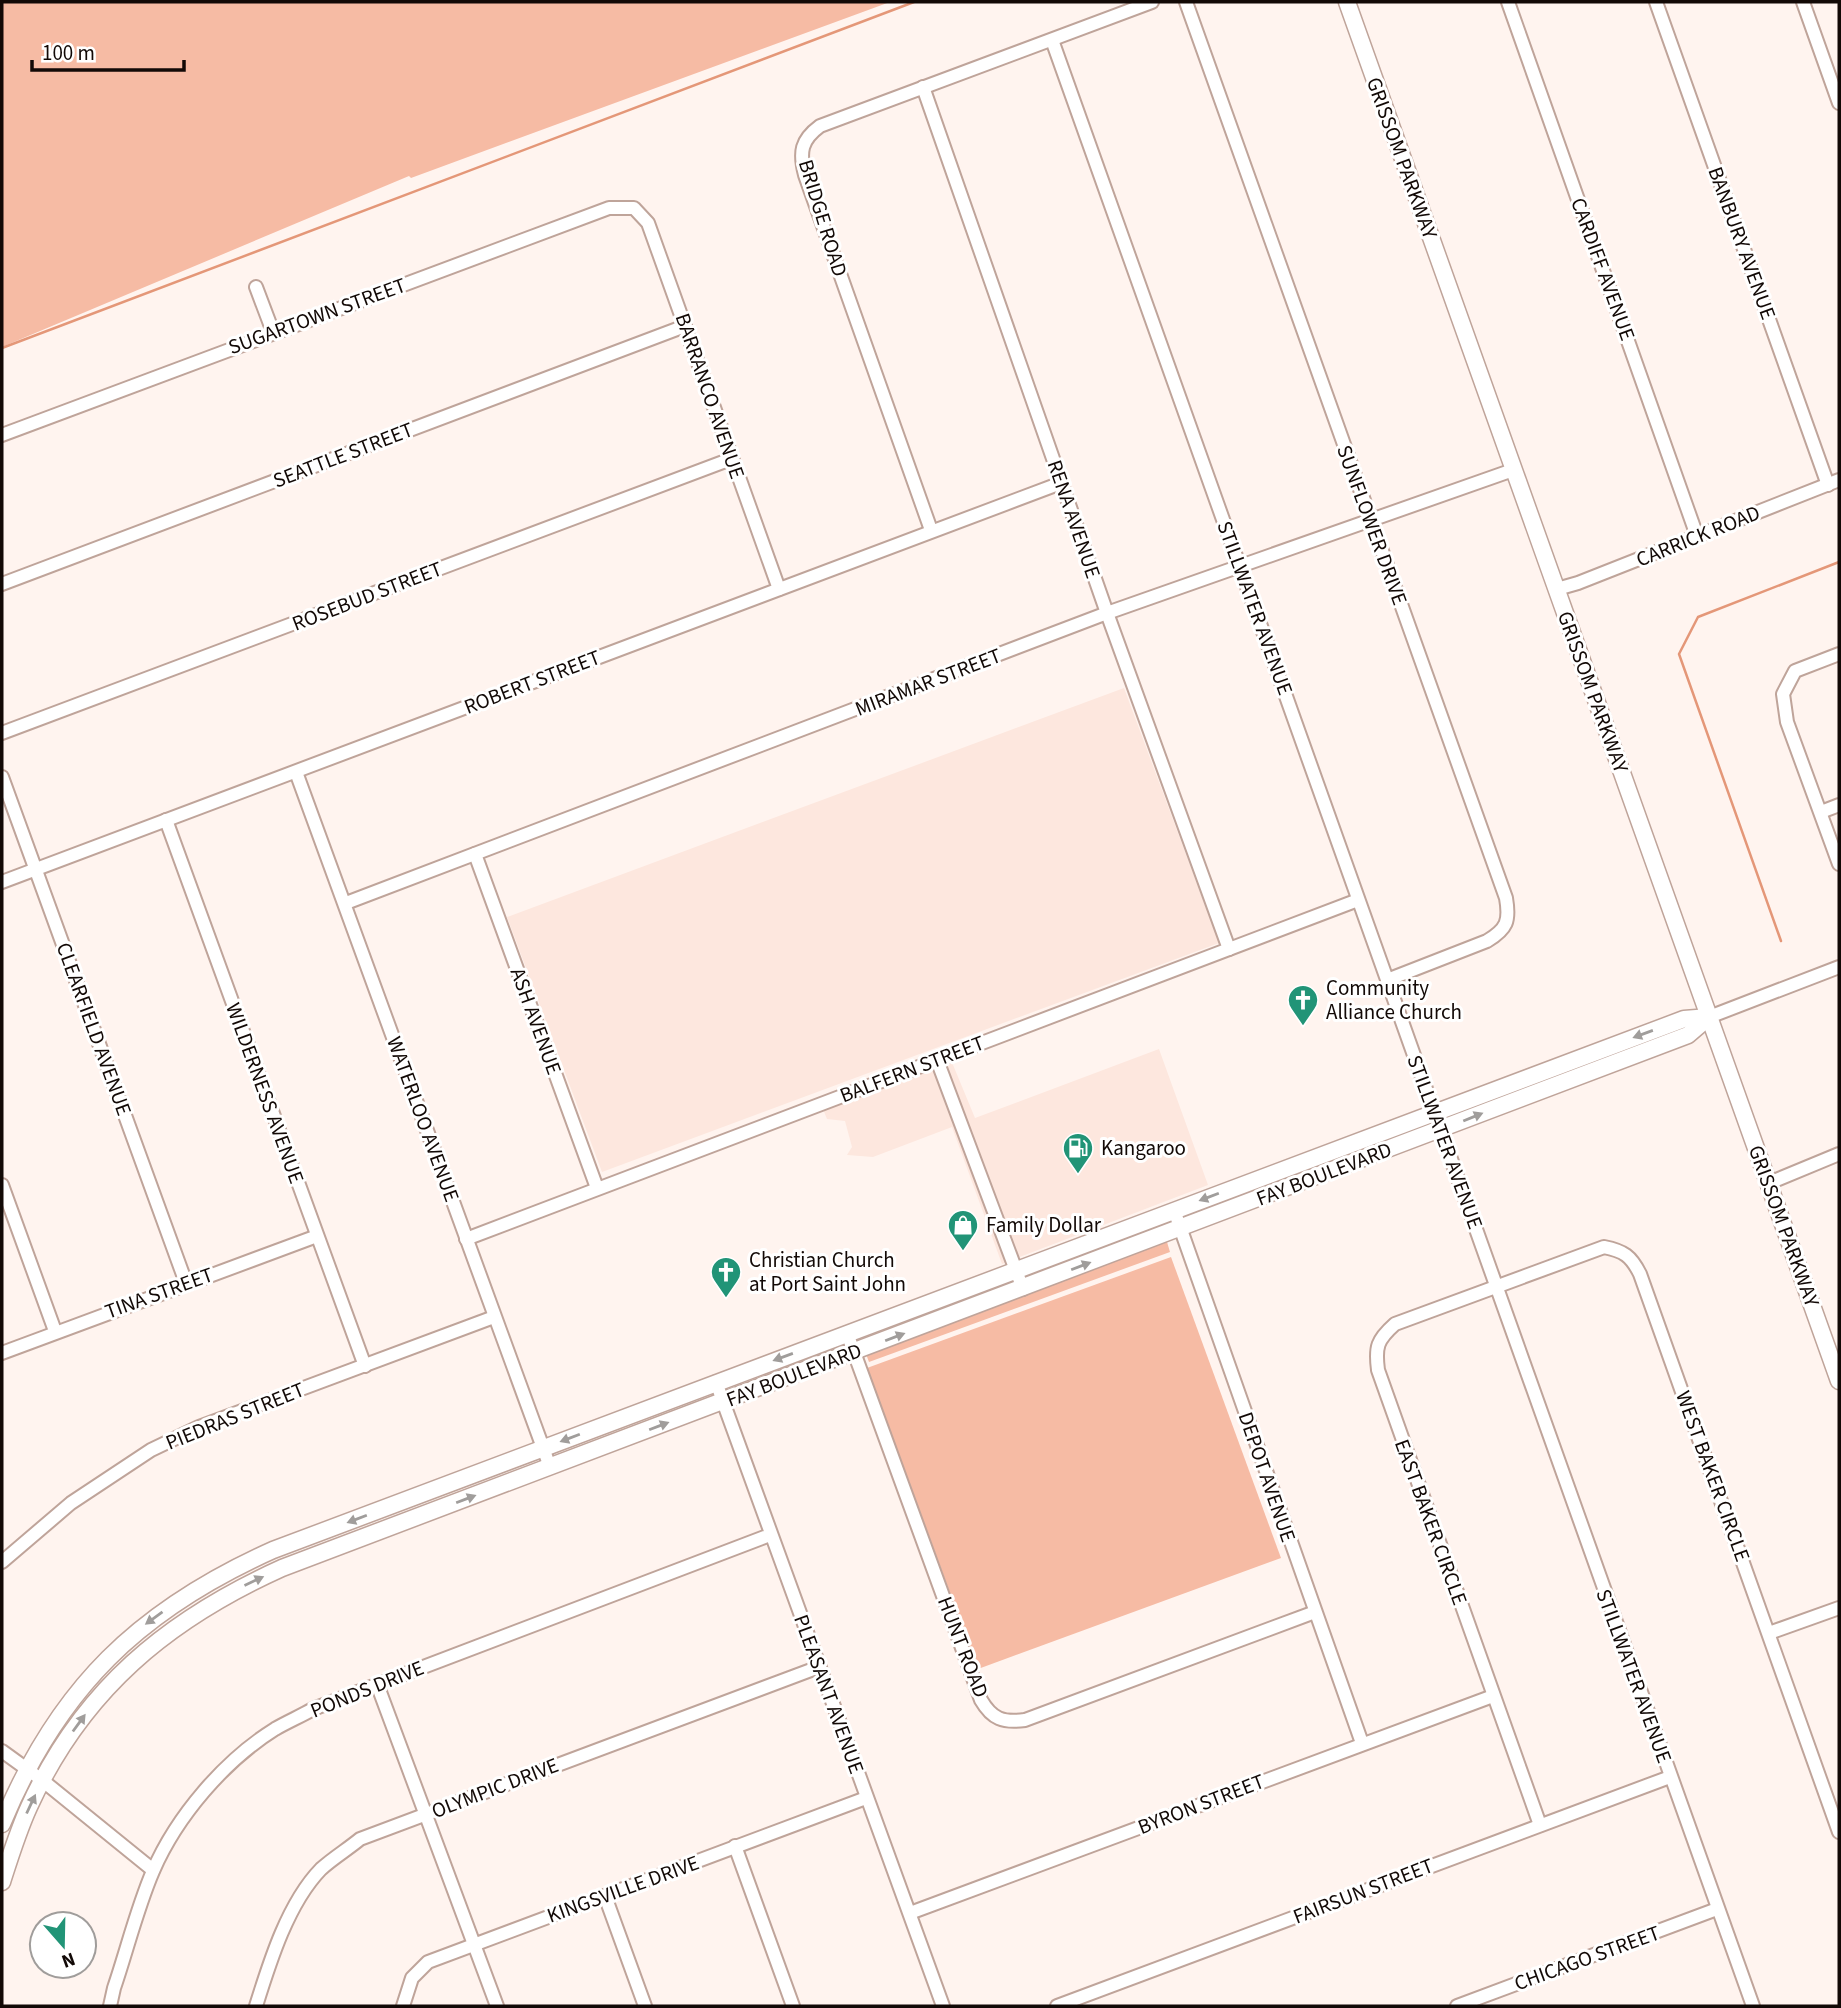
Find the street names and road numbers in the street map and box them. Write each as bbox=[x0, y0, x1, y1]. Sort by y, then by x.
street label: GRISSOM PARKWAY bbox=[1359, 73, 1445, 244]
street label: BRIDGE ROAD bbox=[791, 156, 855, 280]
street label: BANBURY AVENUE bbox=[1700, 162, 1784, 324]
street label: CARDIFF AVENUE bbox=[1563, 193, 1643, 345]
street label: SUGARTOWN STREET bbox=[224, 270, 410, 362]
street label: BARRANCO AVENUE bbox=[668, 309, 752, 483]
street label: SEATTLE STREET bbox=[269, 414, 417, 496]
street label: SUNFLOWER DRIVE bbox=[1329, 441, 1415, 609]
street label: RENA AVENUE bbox=[1040, 456, 1108, 582]
street label: CARRICK ROAD bbox=[1632, 498, 1764, 574]
street label: STILLWATER AVENUE bbox=[1210, 517, 1300, 699]
street label: ROSEBUD STREET bbox=[288, 554, 446, 638]
street label: GRISSOM PARKWAY bbox=[1550, 607, 1636, 778]
street label: MIRAMAR STREET bbox=[851, 640, 1005, 724]
street label: ROBERT STREET bbox=[459, 642, 605, 722]
street label: CLEARFIELD AVENUE bbox=[49, 938, 139, 1120]
street label: ASH AVENUE bbox=[503, 963, 569, 1079]
street label: WILDERNESS AVENUE bbox=[218, 998, 312, 1188]
street label: BALFERN STREET bbox=[835, 1028, 989, 1110]
street label: WATERLOO AVENUE bbox=[379, 1032, 467, 1206]
street label: STILLWATER AVENUE bbox=[1400, 1051, 1490, 1233]
street label: FAY BOULEVARD bbox=[1252, 1134, 1396, 1214]
street label: GRISSOM PARKWAY bbox=[1741, 1141, 1827, 1312]
street label: TINA STREET bbox=[101, 1260, 217, 1326]
street label: FAY BOULEVARD bbox=[722, 1335, 866, 1415]
street label: PIEDRAS STREET bbox=[161, 1374, 309, 1458]
street label: WEST BAKER CIRCLE bbox=[1668, 1386, 1758, 1566]
street label: DEPOT AVENUE bbox=[1231, 1408, 1303, 1546]
street label: EAST BAKER CIRCLE bbox=[1387, 1435, 1475, 1609]
street label: STILLWATER AVENUE bbox=[1589, 1585, 1679, 1767]
street label: HUNT ROAD bbox=[930, 1592, 996, 1702]
street label: PLEASANT AVENUE bbox=[786, 1610, 872, 1778]
street label: PONDS DRIVE bbox=[306, 1653, 428, 1725]
street label: OLYMPIC DRIVE bbox=[427, 1750, 563, 1826]
street label: BYRON STREET bbox=[1133, 1766, 1269, 1842]
street label: KINGSVILLE DRIVE bbox=[543, 1848, 703, 1930]
street label: FAIRSUN STREET bbox=[1288, 1850, 1438, 1932]
street label: CHICAGO STREET bbox=[1510, 1918, 1664, 1998]

